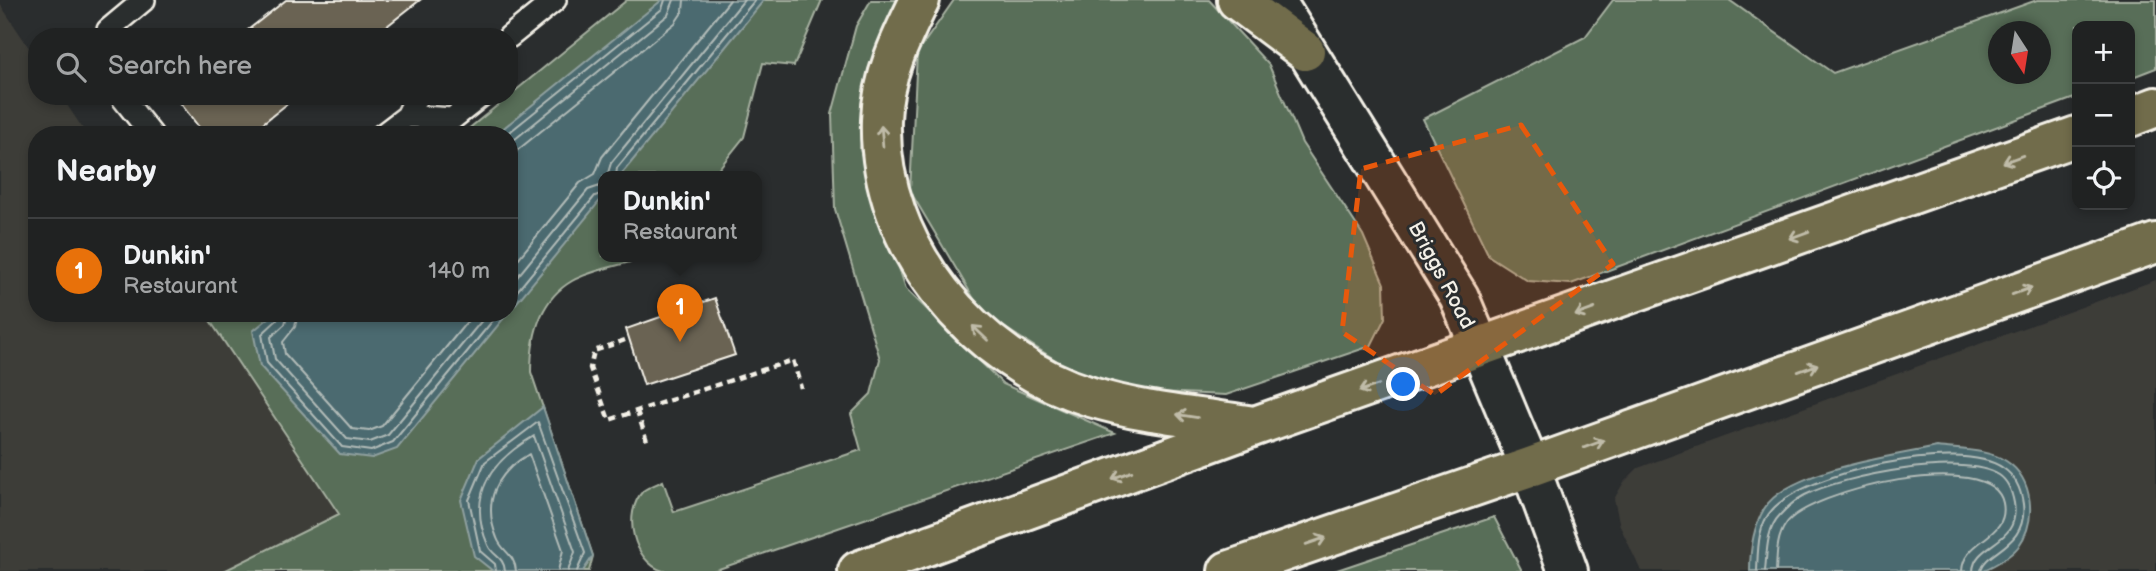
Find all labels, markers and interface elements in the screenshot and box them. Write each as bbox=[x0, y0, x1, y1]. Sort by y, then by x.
north arrow bbox=[1988, 21, 2051, 84]
map controls bbox=[2072, 21, 2135, 210]
button: + bbox=[2072, 21, 2135, 84]
search box bbox=[28, 28, 518, 105]
icon: search bbox=[52, 48, 90, 86]
text: Search here bbox=[108, 51, 252, 82]
button: − bbox=[2072, 84, 2135, 147]
one-way arrow bbox=[875, 125, 888, 148]
button: locate bbox=[2072, 147, 2135, 210]
one-way arrow bbox=[2003, 153, 2024, 166]
text: Nearby bbox=[56, 154, 156, 190]
popup bbox=[598, 171, 762, 262]
text: Dunkin' bbox=[623, 187, 710, 218]
street label: Briggs Road bbox=[1403, 217, 1480, 333]
text: Restaurant bbox=[623, 218, 737, 246]
one-way arrow bbox=[1788, 230, 1810, 242]
text: Dunkin' bbox=[123, 241, 211, 272]
text: 1 bbox=[74, 257, 84, 285]
text: 140 m bbox=[428, 257, 490, 285]
text: Restaurant bbox=[123, 272, 237, 300]
pin: 1 bbox=[657, 284, 703, 342]
one-way arrow bbox=[2011, 284, 2033, 296]
one-way arrow bbox=[1574, 307, 1596, 319]
one-way arrow bbox=[972, 325, 989, 342]
one-way arrow bbox=[1797, 361, 1819, 373]
your location bbox=[1386, 367, 1420, 401]
one-way arrow bbox=[1359, 383, 1381, 395]
one-way arrow bbox=[1177, 409, 1199, 422]
one-way arrow bbox=[1582, 437, 1604, 449]
one-way arrow bbox=[1111, 469, 1133, 482]
one-way arrow bbox=[1304, 534, 1326, 546]

